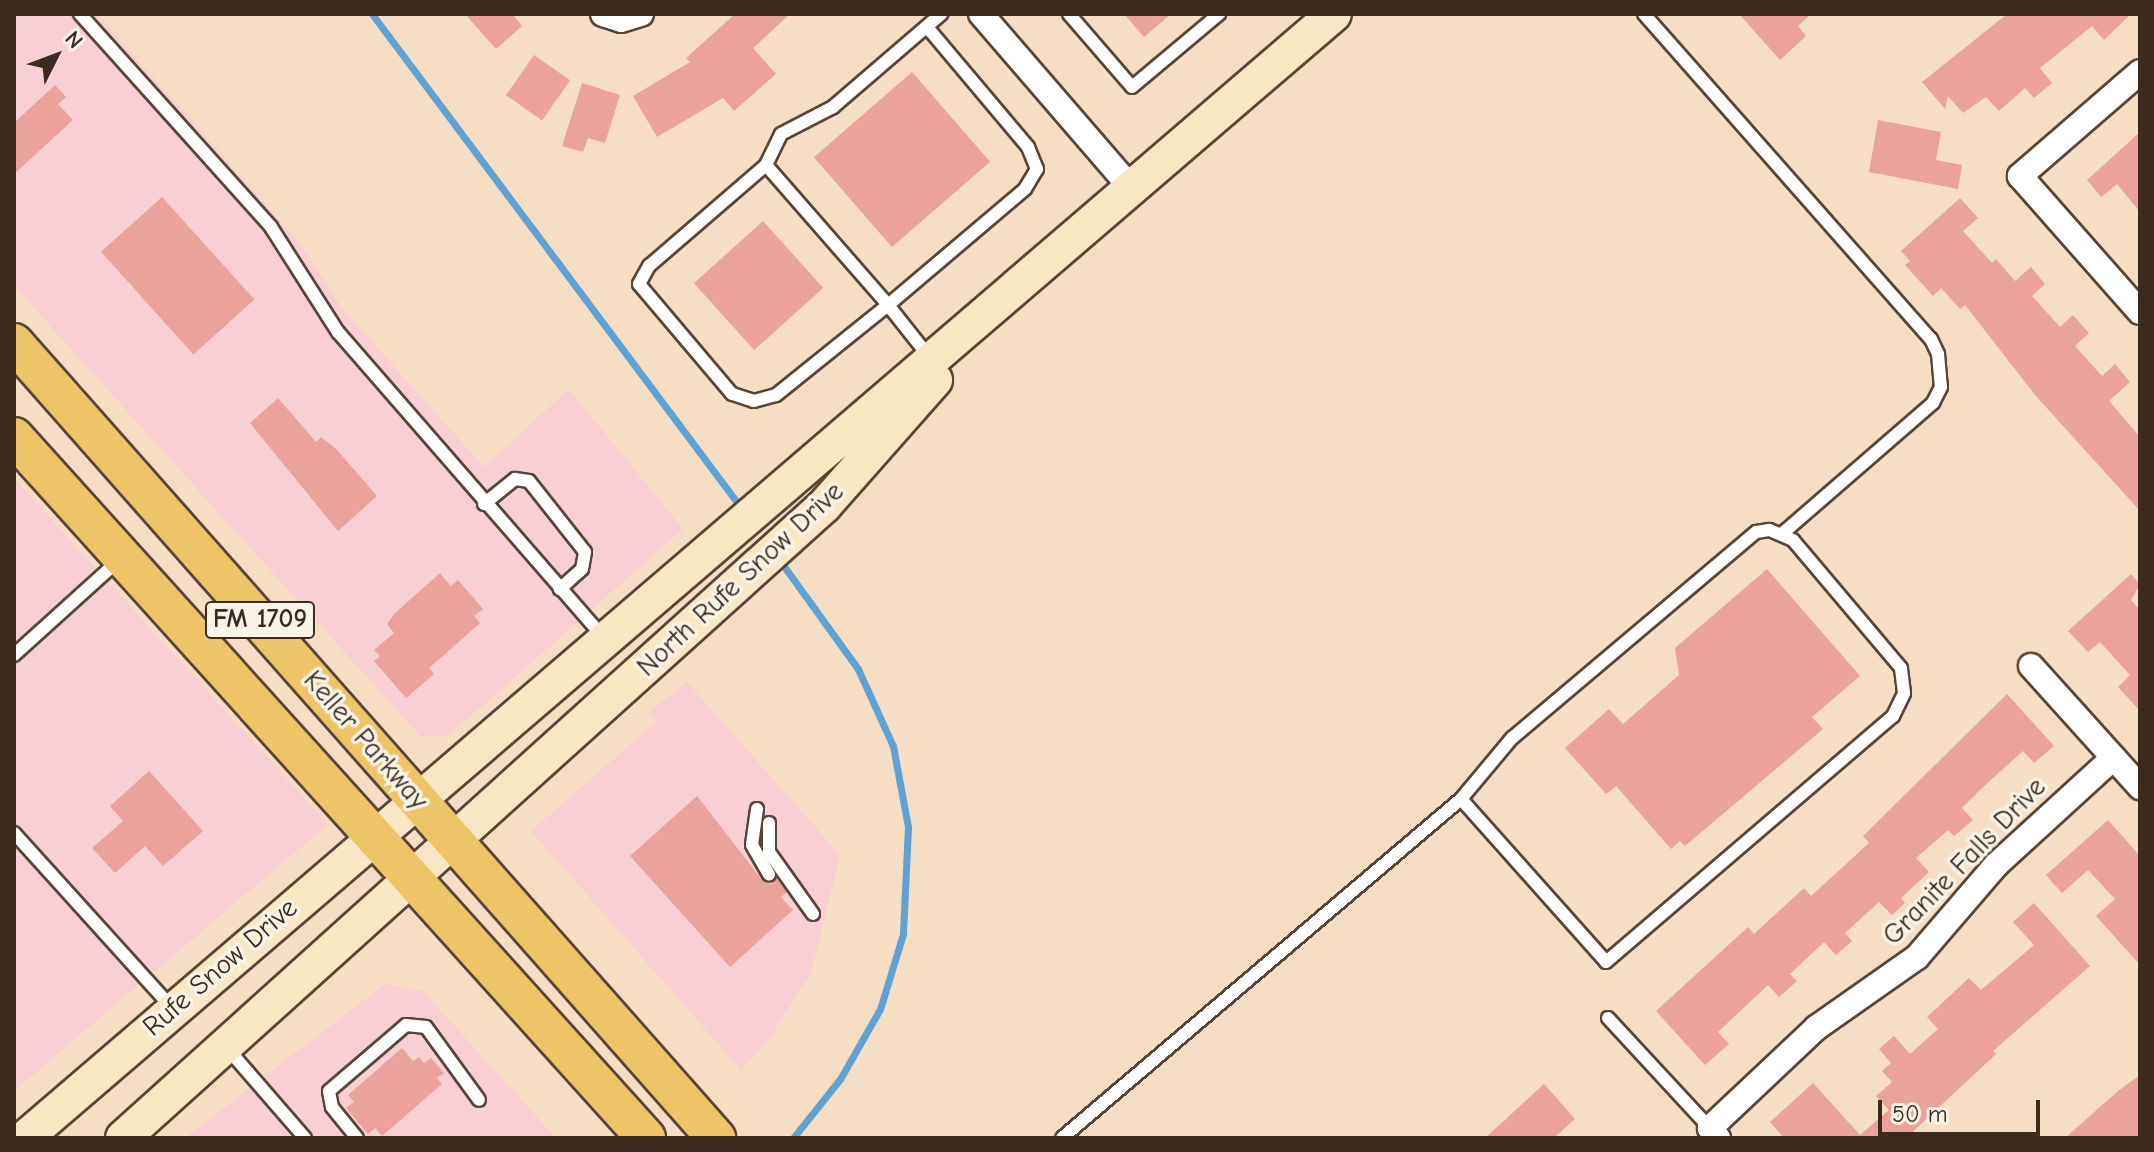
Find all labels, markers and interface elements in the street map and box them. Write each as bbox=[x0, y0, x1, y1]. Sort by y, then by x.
north arrow bbox=[16, 16, 96, 96]
text: N bbox=[59, 26, 88, 54]
street label: North Rufe Snow Drive bbox=[630, 475, 850, 683]
road number: FM 1709 bbox=[204, 598, 316, 642]
street label: Keller Parkway bbox=[296, 664, 436, 816]
street label: Granite Falls Drive bbox=[1875, 770, 2053, 952]
street label: Rufe Snow Drive bbox=[136, 891, 304, 1043]
scale bar bbox=[1882, 1084, 2044, 1134]
text: 50 m bbox=[1892, 1100, 1948, 1128]

